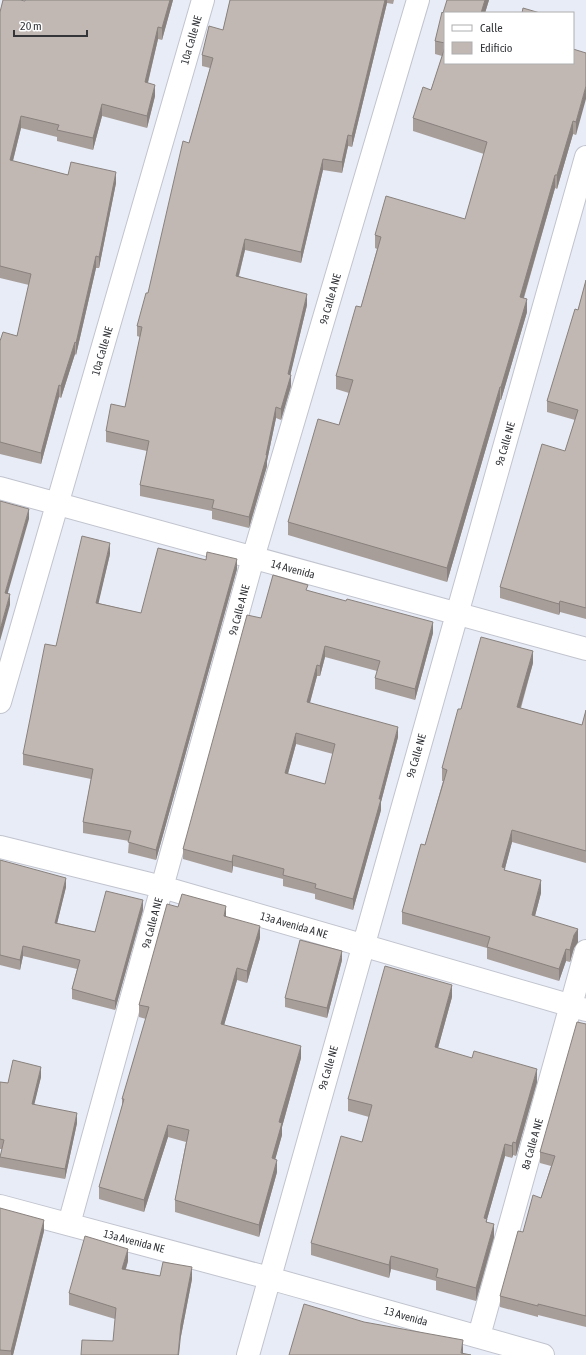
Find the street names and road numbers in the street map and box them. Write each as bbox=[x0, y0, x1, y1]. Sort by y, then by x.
street label: 10a Calle NE bbox=[178, 14, 204, 66]
street label: 9a Calle A NE bbox=[317, 272, 343, 326]
street label: 10a Calle NE bbox=[89, 325, 115, 377]
street label: 9a Calle NE bbox=[493, 420, 517, 467]
street label: 14 Avenida bbox=[270, 557, 316, 581]
street label: 9a Calle A NE bbox=[226, 583, 252, 637]
street label: 9a Calle NE bbox=[404, 732, 428, 779]
street label: 9a Calle A NE bbox=[139, 896, 165, 950]
street label: 13a Avenida A NE bbox=[259, 910, 329, 940]
street label: 9a Calle NE bbox=[316, 1044, 340, 1091]
street label: 8a Calle A NE bbox=[519, 1117, 545, 1171]
street label: 13a Avenida NE bbox=[102, 1227, 166, 1255]
street label: 13 Avenida bbox=[383, 1304, 429, 1328]

